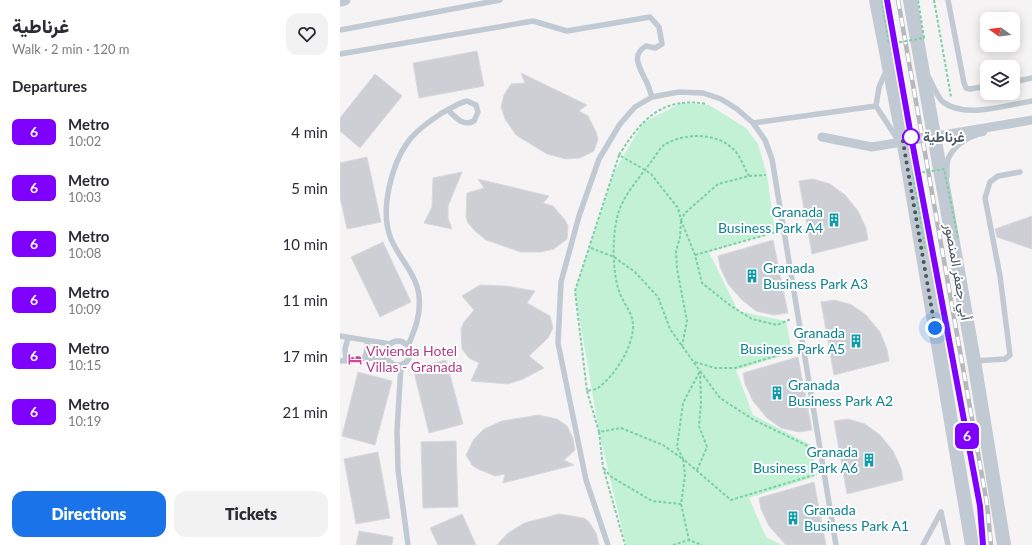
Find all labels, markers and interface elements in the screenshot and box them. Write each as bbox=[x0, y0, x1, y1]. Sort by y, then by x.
north arrow bbox=[980, 12, 1020, 52]
map controls bbox=[980, 12, 1020, 100]
button: heart bbox=[286, 13, 328, 55]
text: غرناطية bbox=[12, 14, 69, 37]
text: Walk · 2 min · 120 m bbox=[12, 41, 130, 57]
button: layers bbox=[980, 60, 1020, 100]
text: Departures bbox=[12, 77, 87, 95]
text: Metro bbox=[68, 115, 109, 133]
text: 6 bbox=[30, 123, 38, 140]
text: 4 min bbox=[291, 123, 328, 141]
marker: غرناطية bbox=[902, 128, 920, 146]
place label: غرناطية bbox=[923, 128, 965, 146]
text: 10:02 bbox=[68, 133, 101, 149]
text: Metro bbox=[68, 171, 109, 189]
text: 6 bbox=[30, 179, 38, 196]
text: 5 min bbox=[291, 179, 328, 197]
text: 10:03 bbox=[68, 189, 101, 205]
place label: Granada Business Park A4 bbox=[718, 203, 823, 236]
building icon: Granada Business Park A4 bbox=[826, 212, 842, 228]
street label: أبي جعفر المنصور bbox=[938, 221, 975, 322]
text: Metro bbox=[68, 227, 109, 245]
text: 6 bbox=[30, 235, 38, 252]
text: 10 min bbox=[282, 235, 328, 253]
text: 10:08 bbox=[68, 245, 101, 261]
place label: Granada Business Park A3 bbox=[763, 259, 868, 292]
building icon: Granada Business Park A3 bbox=[744, 268, 760, 284]
text: Metro bbox=[68, 283, 109, 301]
text: 6 bbox=[30, 291, 38, 308]
text: 11 min bbox=[282, 291, 328, 309]
text: 10:09 bbox=[68, 301, 101, 317]
your location bbox=[925, 318, 945, 338]
place label: Granada Business Park A5 bbox=[740, 324, 845, 357]
building icon: Granada Business Park A5 bbox=[848, 333, 864, 349]
text: Metro bbox=[68, 339, 109, 357]
place label: Vivienda Hotel Villas - Granada bbox=[366, 342, 463, 375]
text: 6 bbox=[30, 347, 38, 364]
text: 17 min bbox=[282, 347, 328, 365]
hotel icon: Vivienda Hotel Villas - Granada bbox=[347, 351, 363, 367]
text: 10:15 bbox=[68, 357, 101, 373]
place label: Granada Business Park A2 bbox=[788, 376, 893, 409]
building icon: Granada Business Park A2 bbox=[769, 385, 785, 401]
text: Metro bbox=[68, 395, 109, 413]
text: 6 bbox=[30, 403, 38, 420]
text: 21 min bbox=[282, 403, 328, 421]
text: 10:19 bbox=[68, 413, 101, 429]
line badge: 6 bbox=[954, 423, 980, 449]
text: 6 bbox=[963, 427, 971, 444]
place label: Granada Business Park A6 bbox=[753, 443, 858, 476]
building icon: Granada Business Park A6 bbox=[861, 452, 877, 468]
button: Directions bbox=[12, 491, 166, 537]
button: Tickets bbox=[174, 491, 328, 537]
place label: Granada Business Park A1 bbox=[804, 501, 909, 534]
building icon: Granada Business Park A1 bbox=[785, 510, 801, 526]

